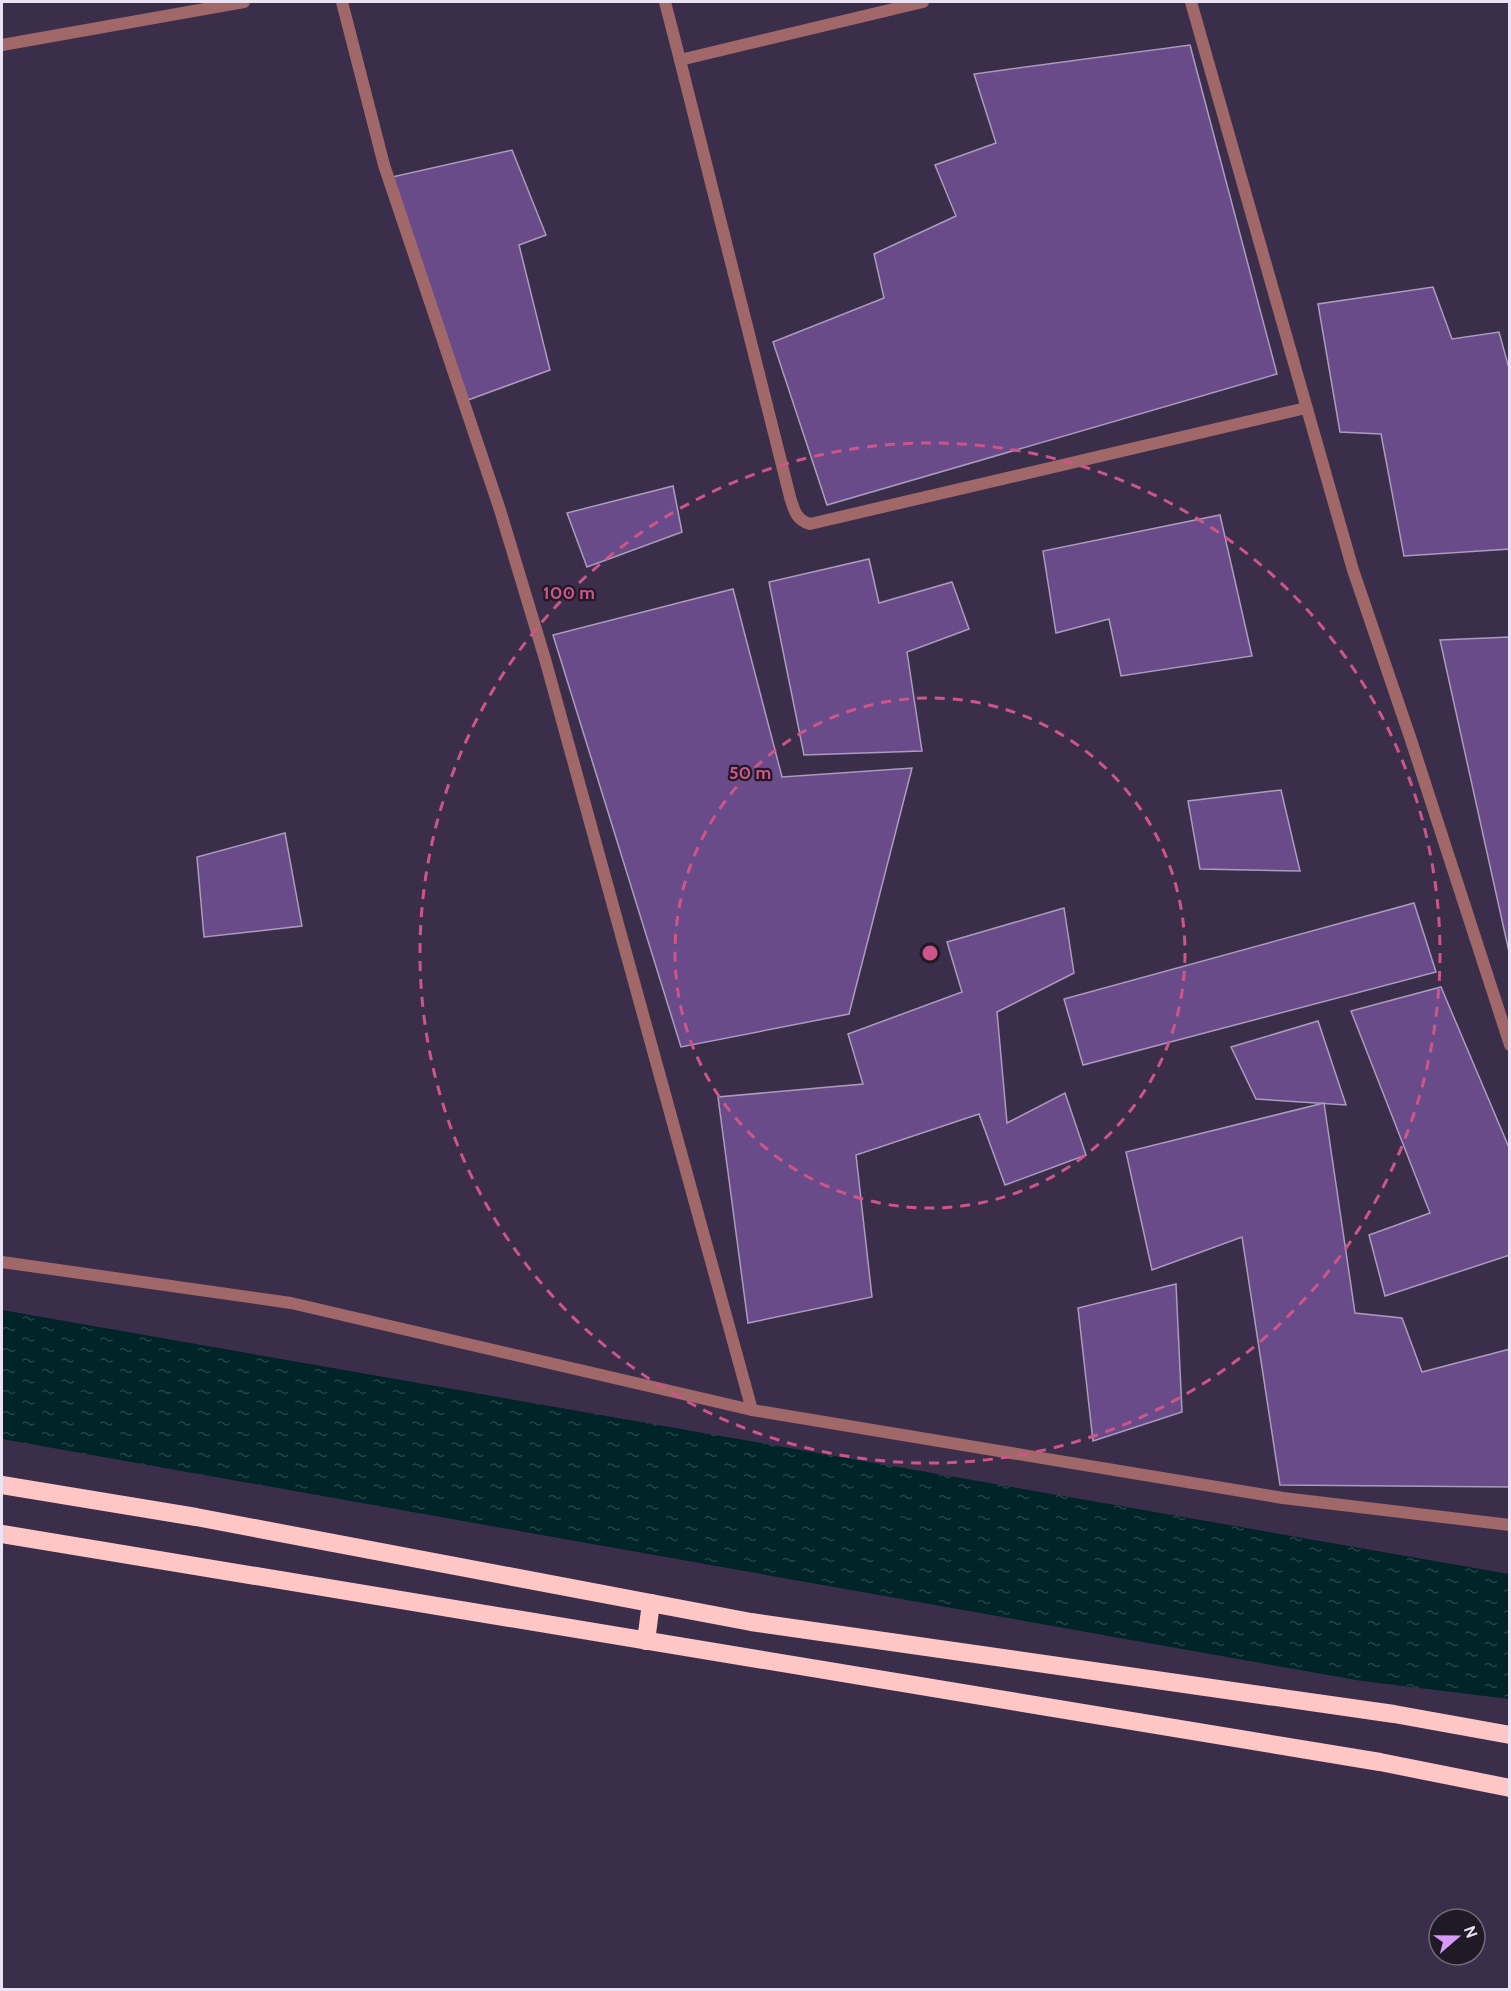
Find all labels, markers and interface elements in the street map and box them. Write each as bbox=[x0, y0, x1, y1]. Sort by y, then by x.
text: 100 m bbox=[543, 582, 595, 604]
text: 50 m bbox=[729, 762, 771, 784]
centre of rings bbox=[920, 943, 940, 963]
north arrow bbox=[1427, 1907, 1487, 1967]
text: N bbox=[1460, 1923, 1481, 1941]

